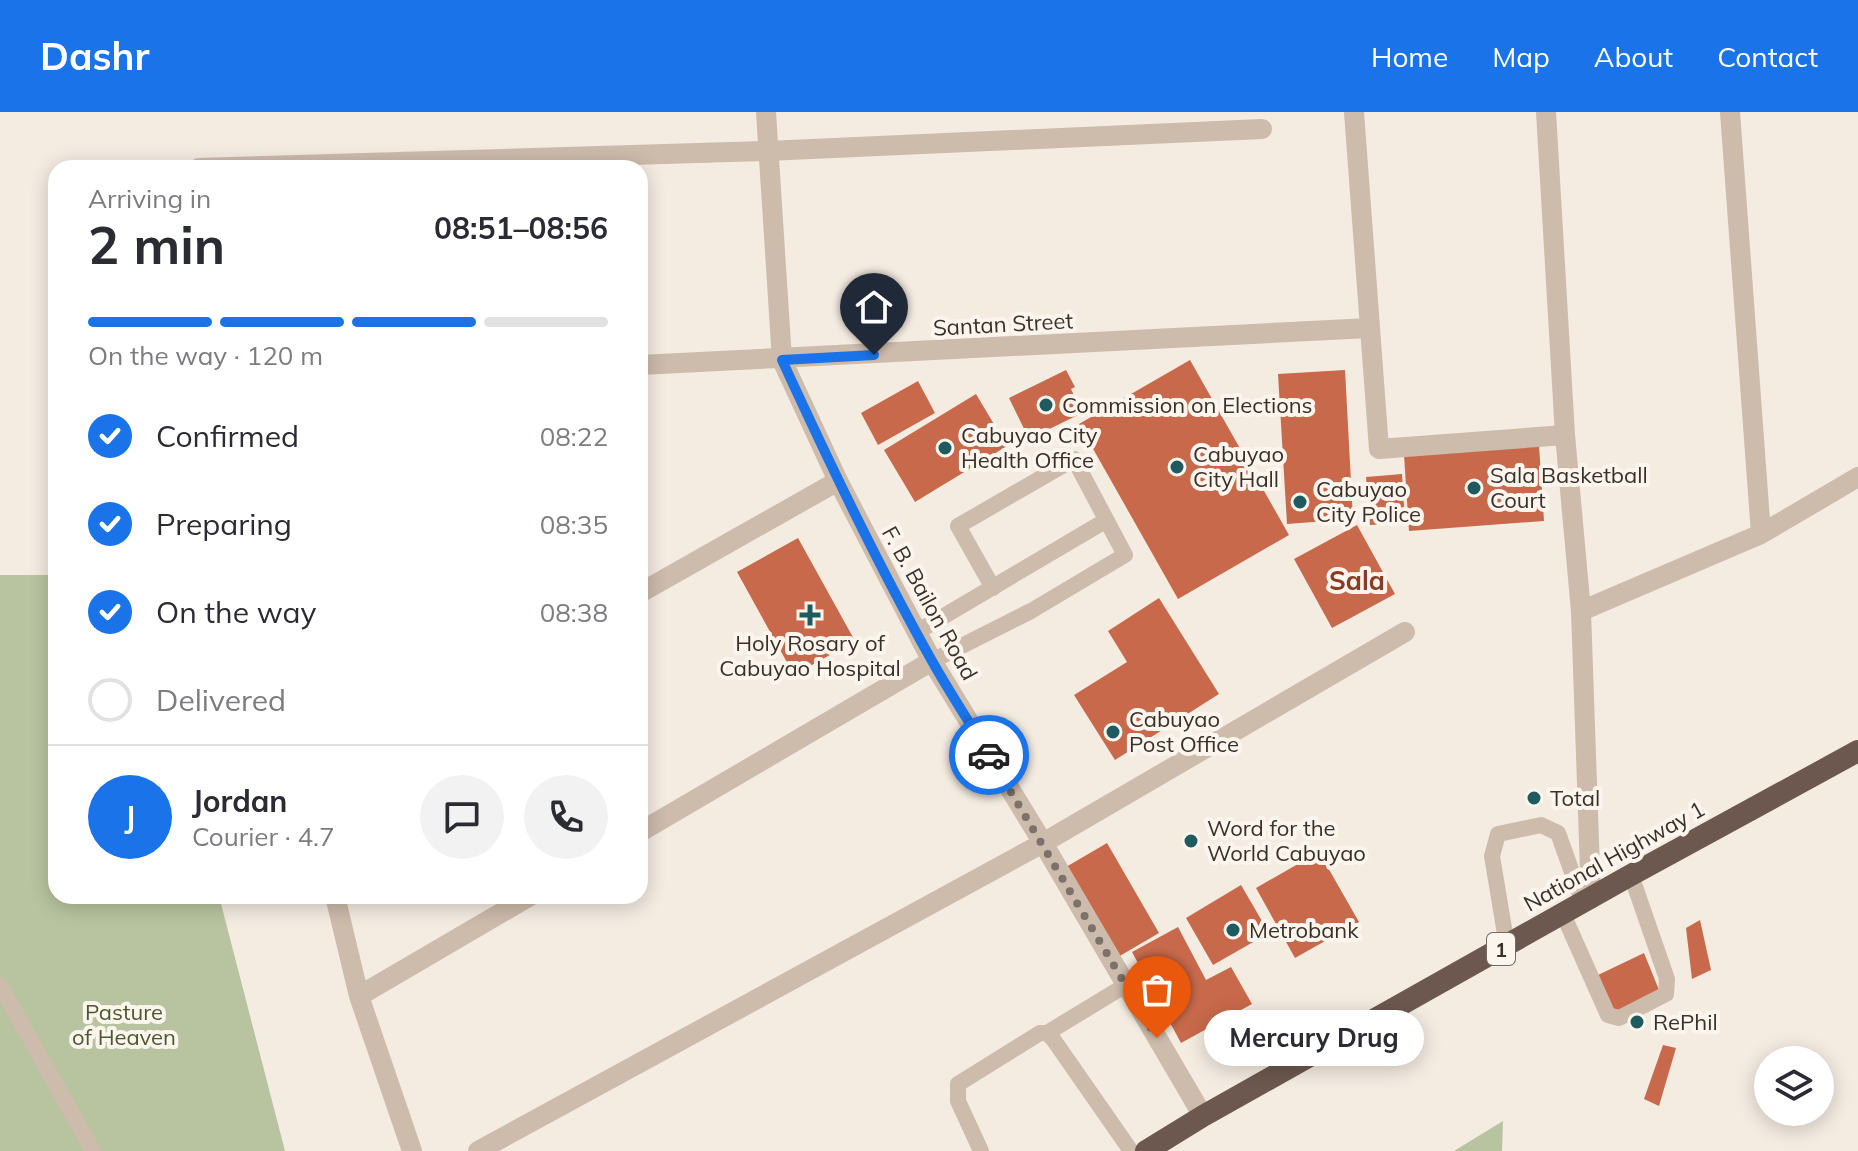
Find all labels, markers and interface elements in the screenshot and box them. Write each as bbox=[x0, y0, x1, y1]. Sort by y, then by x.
text: Dashr bbox=[40, 32, 149, 80]
text: Home bbox=[1371, 39, 1448, 74]
text: Map bbox=[1492, 39, 1550, 74]
text: About bbox=[1594, 39, 1673, 74]
text: Contact bbox=[1717, 39, 1818, 74]
text: Arriving in bbox=[88, 182, 211, 215]
text: 08:51–08:56 bbox=[434, 209, 608, 247]
text: 2 min bbox=[88, 212, 225, 277]
pin bbox=[840, 273, 908, 355]
icon: home bbox=[852, 285, 896, 329]
street label: Santan Street bbox=[932, 306, 1074, 342]
text: On the way · 120 m bbox=[88, 339, 323, 372]
place label: Commission on Elections bbox=[1062, 391, 1313, 419]
marker: Commission on Elections bbox=[1037, 396, 1055, 414]
icon: check bbox=[88, 414, 132, 458]
text: Confirmed bbox=[156, 417, 299, 455]
text: 08:22 bbox=[540, 420, 608, 453]
place label: Cabuyao City Health Office bbox=[961, 421, 1098, 474]
marker: Cabuyao City Health Office bbox=[936, 439, 954, 457]
place label: Cabuyao City Hall bbox=[1193, 440, 1284, 493]
marker: Cabuyao City Hall bbox=[1168, 458, 1186, 476]
place label: Sala Basketball Court bbox=[1490, 461, 1648, 514]
place label: Cabuyao City Police bbox=[1316, 475, 1421, 528]
marker: Sala Basketball Court bbox=[1465, 479, 1483, 497]
marker: Cabuyao City Police bbox=[1291, 493, 1309, 511]
icon: check bbox=[88, 502, 132, 546]
text: Preparing bbox=[156, 505, 292, 543]
text: 08:35 bbox=[540, 508, 608, 541]
street label: F. B. Bailon Road bbox=[876, 521, 984, 685]
district label: Sala bbox=[1329, 564, 1385, 597]
icon: check bbox=[88, 590, 132, 634]
text: On the way bbox=[156, 593, 316, 631]
text: 08:38 bbox=[540, 596, 608, 629]
marker: Holy Rosary of Cabuyao Hospital bbox=[799, 604, 821, 626]
place label: Holy Rosary of Cabuyao Hospital bbox=[719, 629, 901, 682]
text: Delivered bbox=[156, 681, 286, 719]
place label: Cabuyao Post Office bbox=[1129, 705, 1239, 758]
courier bbox=[949, 715, 1029, 795]
marker: Cabuyao Post Office bbox=[1104, 723, 1122, 741]
icon: car bbox=[967, 733, 1011, 777]
button: chat bbox=[420, 775, 504, 859]
button: phone bbox=[524, 775, 608, 859]
text: Jordan bbox=[192, 782, 287, 820]
place label: Total bbox=[1550, 784, 1600, 812]
marker: Total bbox=[1525, 789, 1543, 807]
street label: National Highway 1 bbox=[1518, 795, 1710, 917]
text: J bbox=[125, 798, 135, 836]
place label: Word for the World Cabuyao bbox=[1207, 814, 1366, 867]
text: Courier · 4.7 bbox=[192, 820, 335, 853]
marker: Word for the World Cabuyao bbox=[1182, 832, 1200, 850]
place label: Metrobank bbox=[1249, 916, 1359, 944]
marker: Metrobank bbox=[1224, 921, 1242, 939]
road number: 1 bbox=[1487, 933, 1515, 965]
pin bbox=[1123, 956, 1191, 1038]
icon: bag bbox=[1135, 968, 1179, 1012]
park label: Pasture of Heaven bbox=[72, 998, 176, 1051]
place label: RePhil bbox=[1653, 1008, 1718, 1036]
callout: Mercury Drug bbox=[1205, 1010, 1425, 1066]
marker: RePhil bbox=[1628, 1013, 1646, 1031]
text: Mercury Drug bbox=[1229, 1021, 1399, 1054]
map controls bbox=[1754, 1046, 1834, 1126]
button: layers bbox=[1754, 1046, 1834, 1126]

